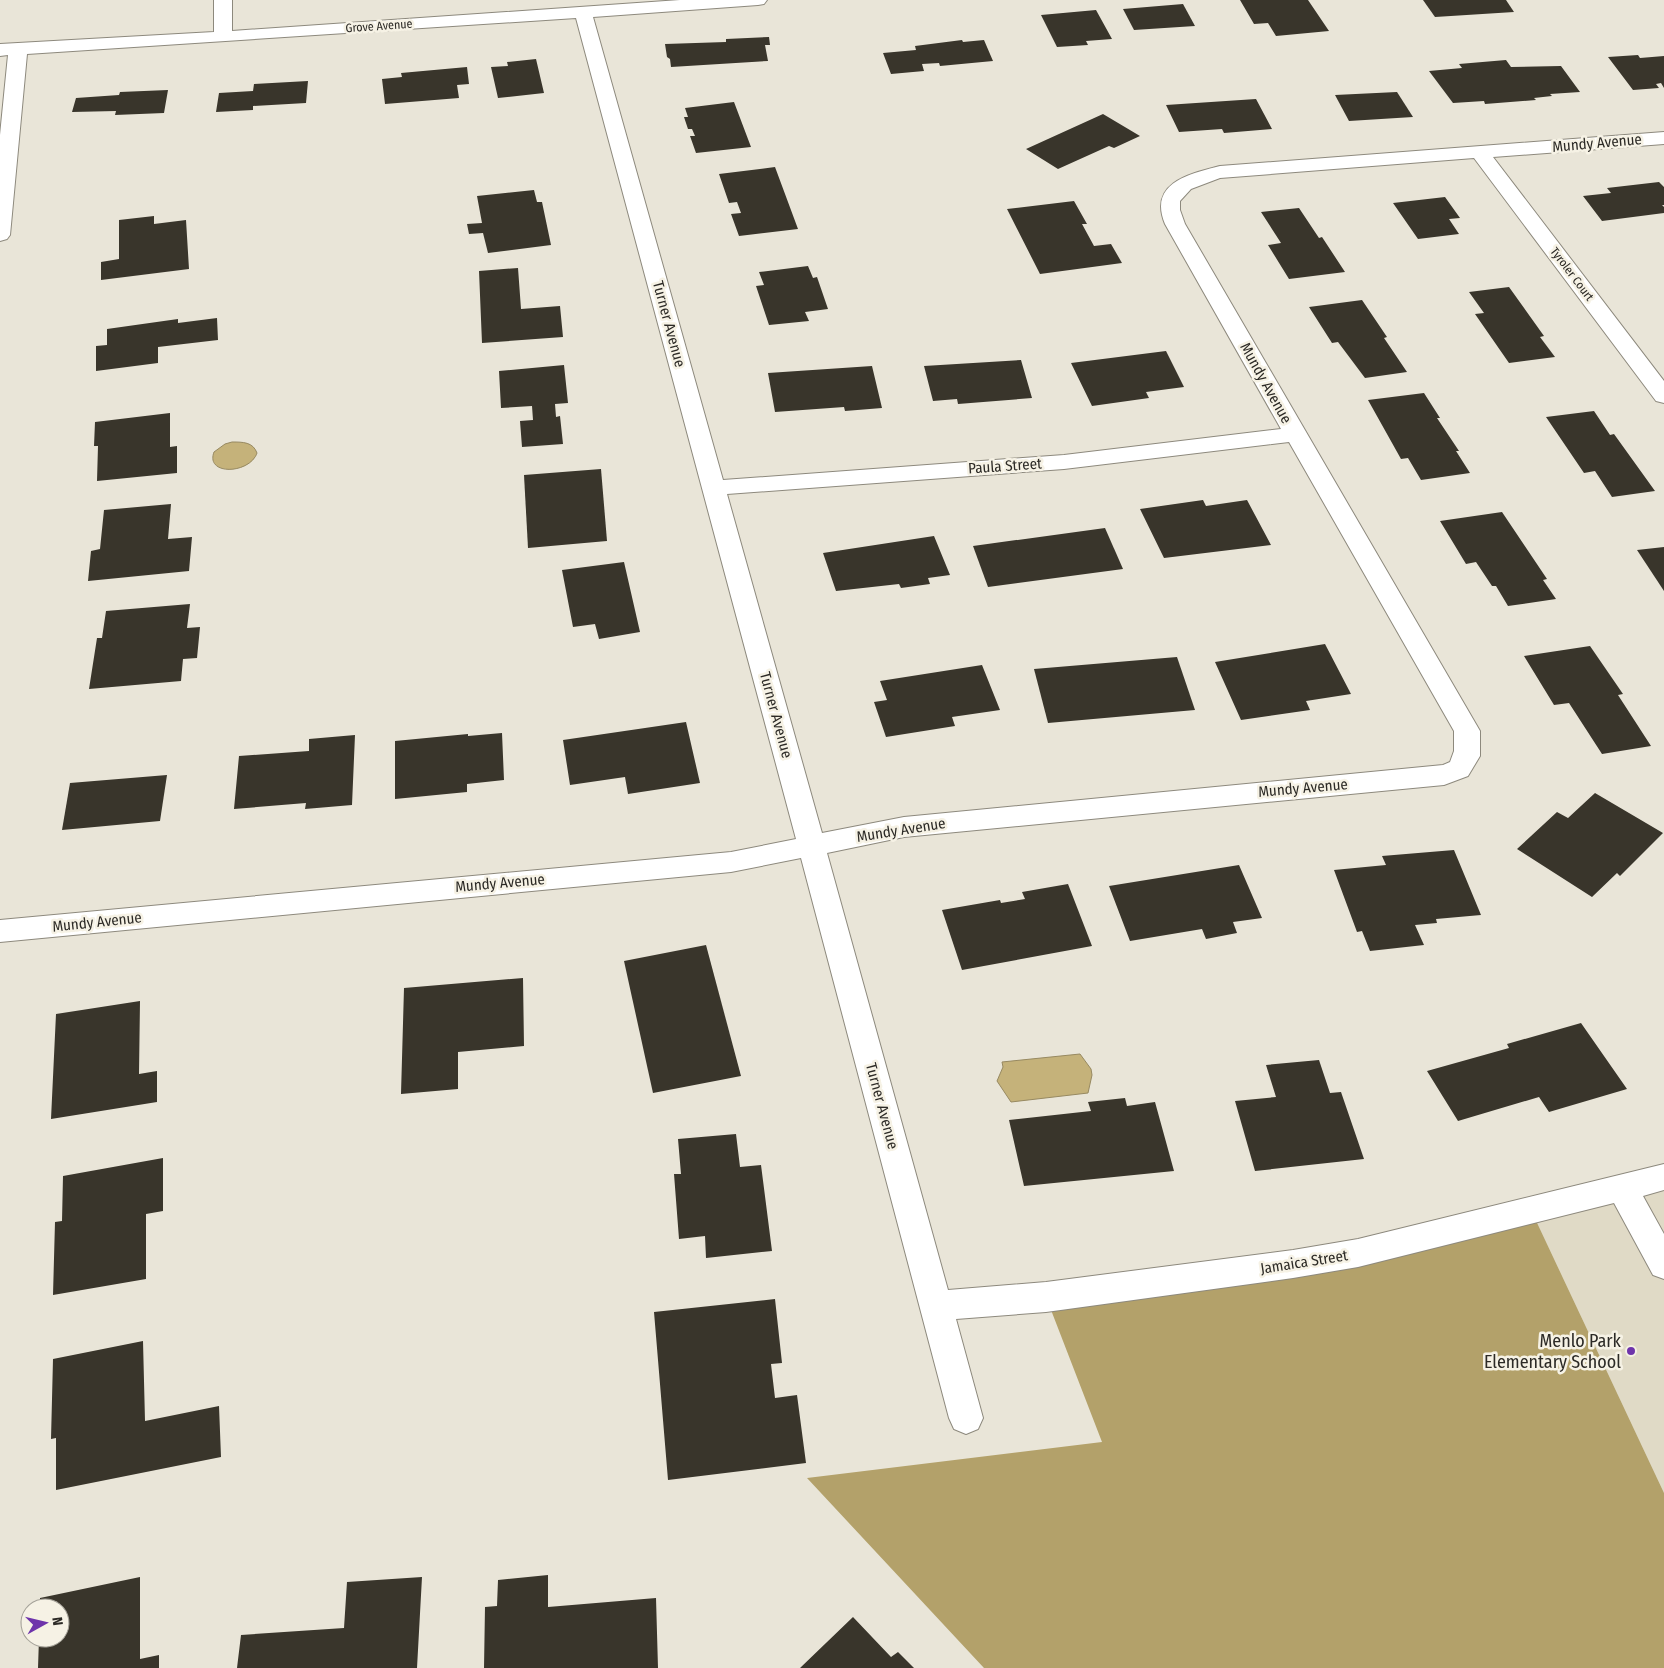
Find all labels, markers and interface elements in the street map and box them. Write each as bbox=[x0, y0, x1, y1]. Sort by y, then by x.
street label: Grove Avenue bbox=[345, 17, 413, 35]
street label: Mundy Avenue bbox=[1552, 130, 1642, 156]
street label: Tyroler Court bbox=[1547, 245, 1597, 304]
street label: Turner Avenue bbox=[649, 279, 689, 369]
street label: Mundy Avenue bbox=[1236, 339, 1296, 427]
street label: Paula Street bbox=[968, 454, 1043, 478]
street label: Turner Avenue bbox=[756, 670, 796, 760]
street label: Mundy Avenue bbox=[1258, 775, 1348, 801]
street label: Mundy Avenue bbox=[855, 814, 947, 846]
street label: Mundy Avenue bbox=[455, 870, 545, 896]
street label: Mundy Avenue bbox=[51, 908, 143, 936]
street label: Turner Avenue bbox=[862, 1061, 902, 1151]
street label: Jamaica Street bbox=[1259, 1246, 1349, 1278]
place label: Menlo Park Elementary School bbox=[1484, 1330, 1622, 1373]
marker: Menlo Park Elementary School bbox=[1625, 1345, 1637, 1357]
north arrow bbox=[20, 1598, 70, 1648]
text: N bbox=[48, 1616, 66, 1627]

